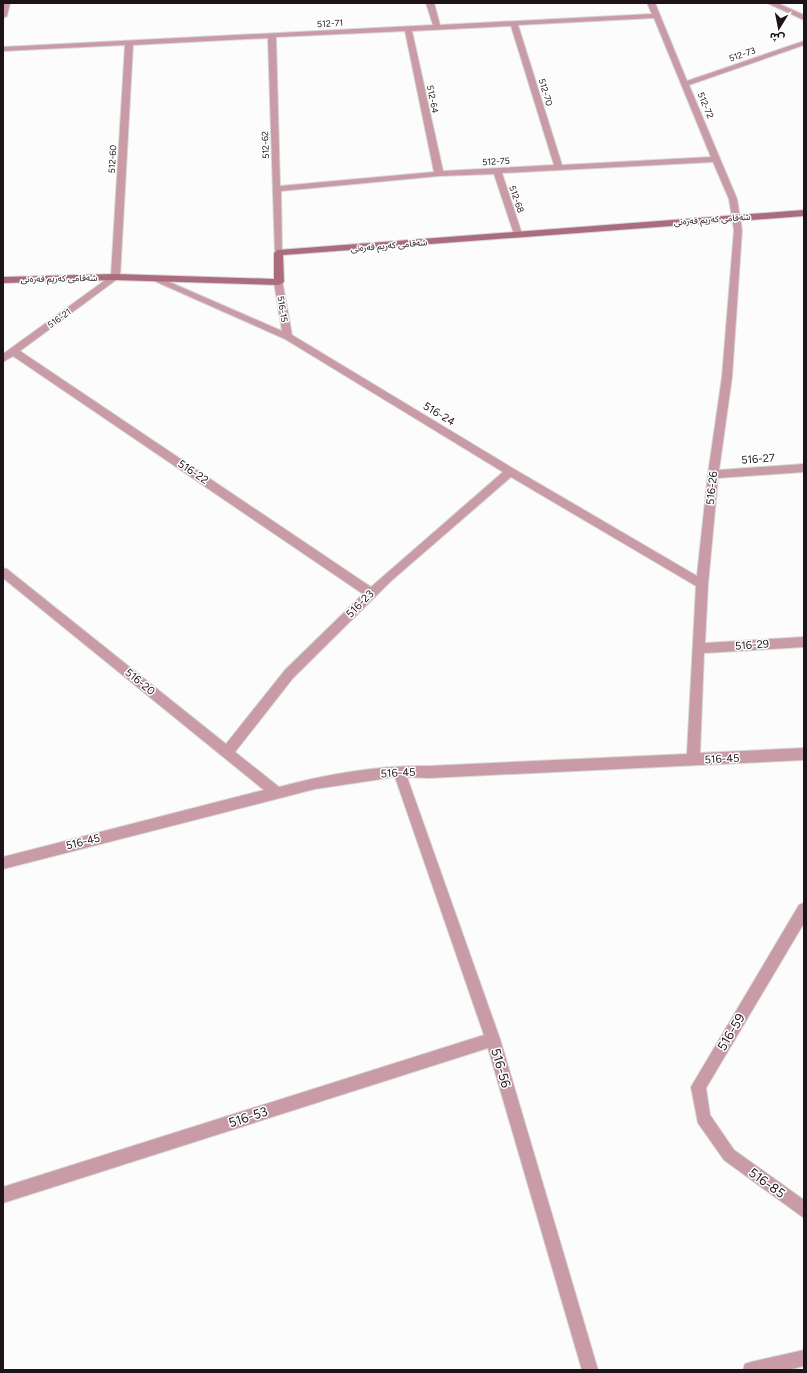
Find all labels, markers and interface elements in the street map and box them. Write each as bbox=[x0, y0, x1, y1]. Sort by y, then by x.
north arrow bbox=[759, 8, 799, 48]
street label: 512-71 bbox=[317, 17, 343, 29]
text: ش bbox=[769, 30, 786, 45]
street label: 512-73 bbox=[727, 44, 757, 64]
street label: 512-70 bbox=[537, 77, 555, 107]
street label: 512-64 bbox=[425, 84, 441, 114]
street label: 512-72 bbox=[696, 90, 716, 120]
street label: 512-62 bbox=[259, 131, 271, 159]
street label: 512-60 bbox=[106, 144, 118, 174]
street label: 512-75 bbox=[482, 155, 510, 167]
street label: 512-68 bbox=[507, 184, 527, 215]
street label: شەقامی کەریم قەرەنی bbox=[673, 211, 751, 229]
street label: شەقامی کەریم قەرەنی bbox=[350, 236, 428, 256]
street label: شەقامی کەریم قەرەنی bbox=[21, 272, 98, 286]
street label: 516-15 bbox=[275, 295, 291, 323]
street label: 516-21 bbox=[45, 306, 73, 330]
street label: 516-24 bbox=[421, 399, 457, 429]
street label: 516-27 bbox=[741, 451, 775, 467]
street label: 516-22 bbox=[175, 457, 211, 487]
street label: 516-26 bbox=[704, 470, 720, 506]
street label: 516-23 bbox=[343, 587, 377, 621]
street label: 516-29 bbox=[735, 637, 769, 653]
street label: 516-20 bbox=[122, 666, 158, 698]
street label: 516-45 bbox=[704, 752, 740, 766]
street label: 516-45 bbox=[380, 766, 416, 780]
street label: 516-45 bbox=[65, 831, 101, 853]
street label: 516-59 bbox=[714, 1011, 748, 1053]
street label: 516-56 bbox=[488, 1046, 514, 1090]
street label: 516-53 bbox=[227, 1104, 269, 1130]
street label: 516-85 bbox=[746, 1165, 788, 1201]

